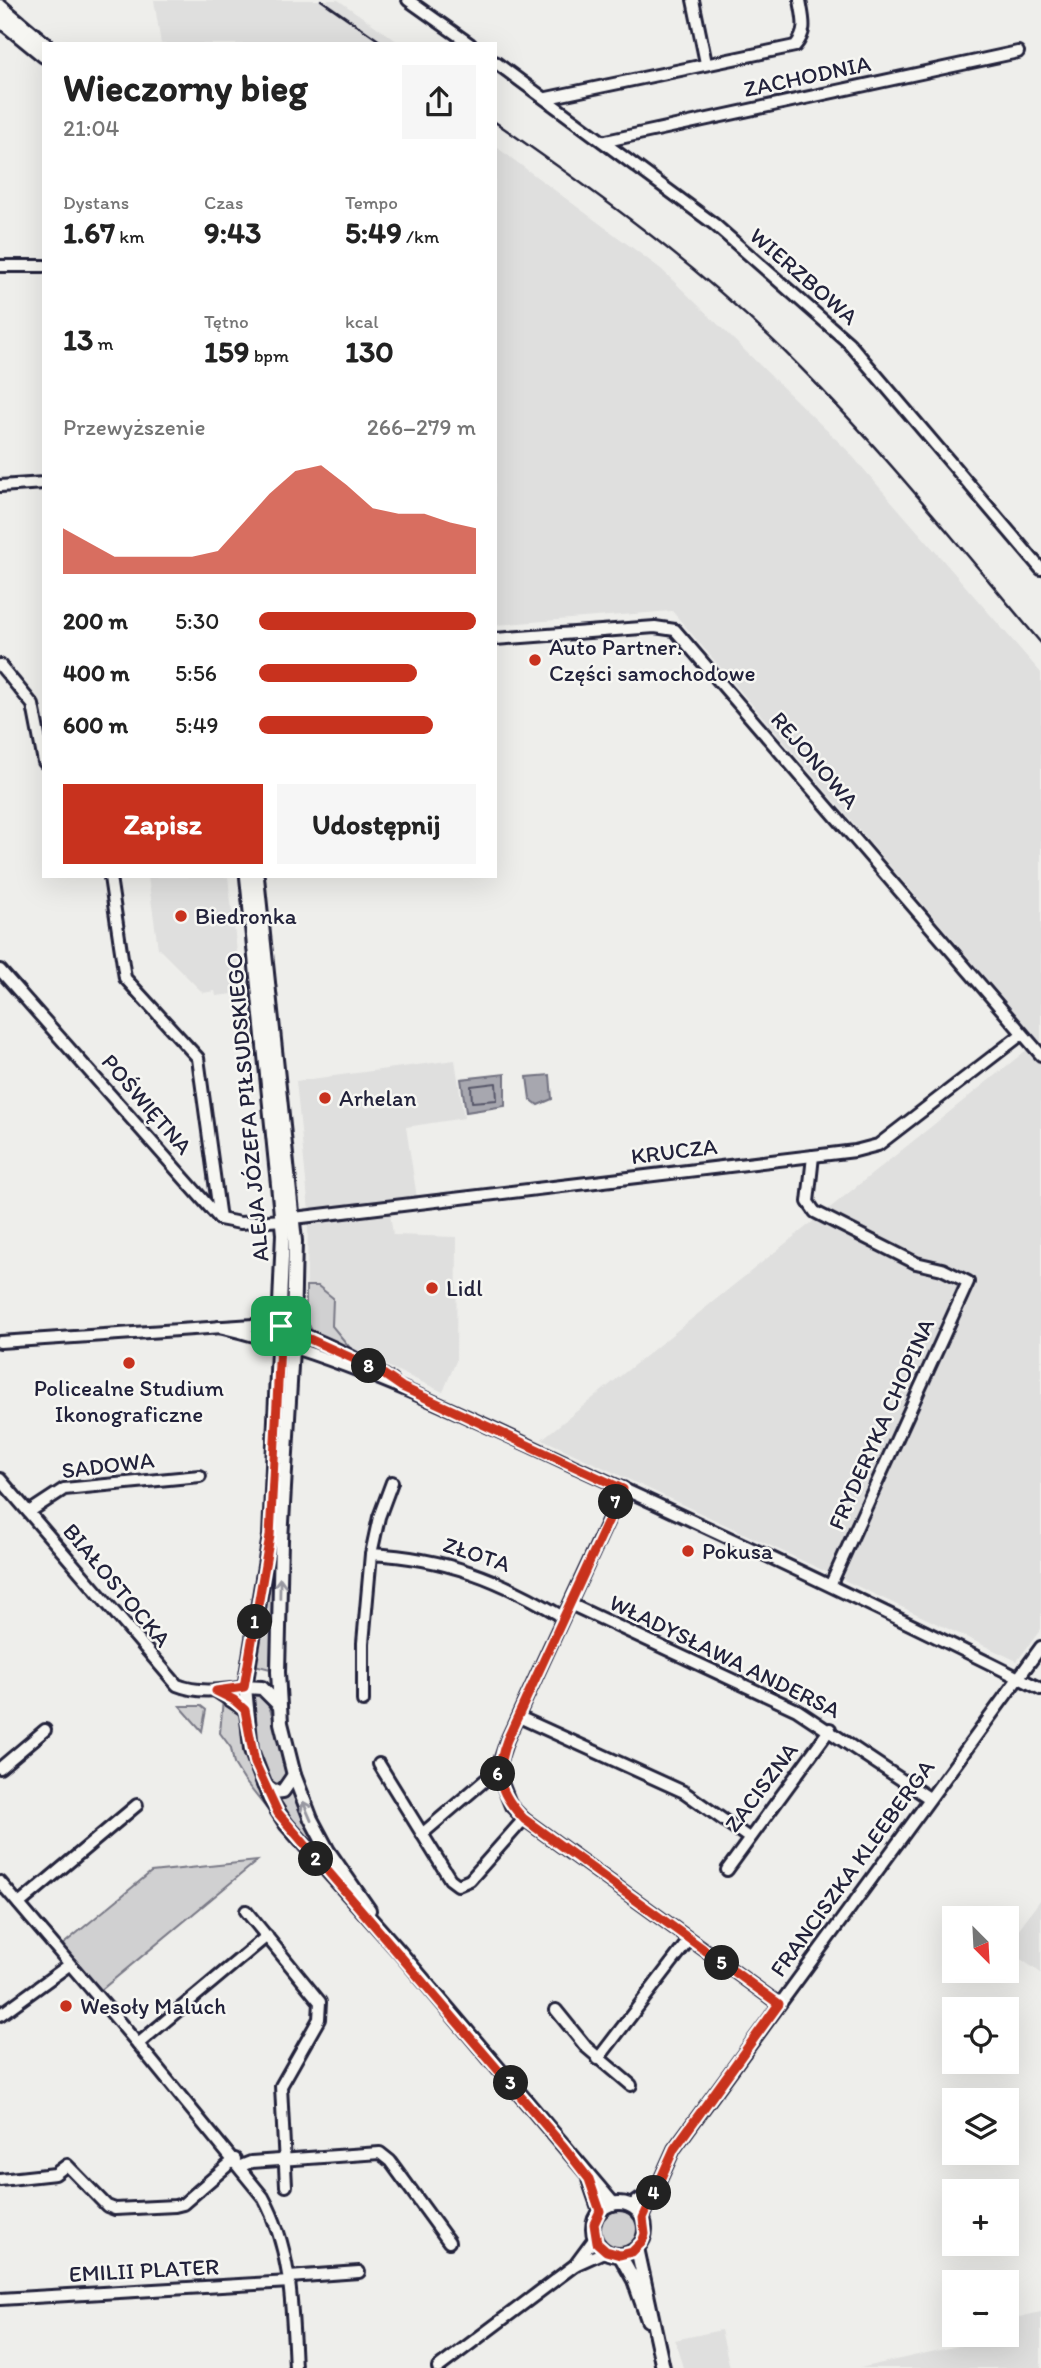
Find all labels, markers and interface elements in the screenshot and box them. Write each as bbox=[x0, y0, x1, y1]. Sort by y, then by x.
street label: ZACHODNIA bbox=[741, 49, 873, 103]
text: Wieczorny bieg bbox=[63, 65, 308, 111]
button: share bbox=[402, 65, 476, 139]
text: 21:04 bbox=[63, 114, 119, 142]
text: Dystans bbox=[63, 191, 129, 214]
text: Czas bbox=[204, 191, 243, 214]
text: Tempo bbox=[345, 191, 398, 214]
text: 1.67 bbox=[63, 214, 115, 251]
text: 9:43 bbox=[204, 214, 261, 251]
text: 5:49 bbox=[345, 214, 402, 251]
street label: WIERZBOWA bbox=[744, 221, 864, 331]
text: km bbox=[115, 225, 144, 248]
text: /km bbox=[402, 225, 439, 248]
text: Tętno bbox=[204, 310, 249, 333]
text: kcal bbox=[345, 310, 379, 333]
text: 13 bbox=[63, 321, 93, 358]
text: m bbox=[93, 332, 114, 355]
text: 159 bbox=[204, 333, 249, 370]
text: 130 bbox=[345, 333, 394, 370]
text: bpm bbox=[249, 344, 289, 367]
text: Przewyższenie bbox=[63, 413, 205, 441]
text: 266–279 m bbox=[367, 413, 476, 441]
text: 200 m bbox=[63, 607, 128, 635]
text: 5:30 bbox=[175, 607, 219, 635]
place label: Auto Partner. Części samochodowe bbox=[549, 633, 756, 687]
marker: Auto Partner. Części samochodowe bbox=[527, 652, 543, 668]
text: 400 m bbox=[63, 659, 130, 687]
text: 5:56 bbox=[175, 659, 217, 687]
street label: REJONOWA bbox=[765, 706, 865, 815]
text: 600 m bbox=[63, 711, 128, 739]
text: 5:49 bbox=[175, 711, 219, 739]
button: Zapisz bbox=[63, 784, 263, 864]
button: Udostępnij bbox=[277, 784, 476, 864]
place label: Biedronka bbox=[195, 902, 297, 930]
marker: Biedronka bbox=[173, 908, 189, 924]
street label: ALEJA JÓZEFA PIŁSUDSKIEGO bbox=[220, 951, 274, 1263]
street label: POŚWIĘTNA bbox=[96, 1048, 199, 1160]
place label: Arhelan bbox=[339, 1084, 416, 1112]
marker: Arhelan bbox=[317, 1090, 333, 1106]
street label: KRUCZA bbox=[629, 1132, 719, 1170]
place label: Lidl bbox=[446, 1274, 483, 1302]
marker: Lidl bbox=[424, 1280, 440, 1296]
pin bbox=[251, 1296, 311, 1356]
icon: arrive bbox=[262, 1307, 300, 1345]
street label: FRYDERYKA CHOPINA bbox=[822, 1314, 940, 1534]
pin: 8 bbox=[352, 1348, 386, 1384]
text: 8 bbox=[363, 1354, 374, 1377]
marker: Policealne Studium Ikonograficzne bbox=[121, 1355, 137, 1371]
place label: Policealne Studium Ikonograficzne bbox=[34, 1374, 224, 1428]
street label: SADOWA bbox=[60, 1445, 156, 1485]
pin: 7 bbox=[598, 1484, 634, 1520]
text: 7 bbox=[611, 1490, 620, 1513]
street label: BIAŁOSTOCKA bbox=[57, 1517, 177, 1653]
street label: ZŁOTA bbox=[440, 1530, 514, 1578]
place label: Pokusa bbox=[702, 1537, 773, 1565]
marker: Pokusa bbox=[680, 1543, 696, 1559]
one-way arrow bbox=[273, 1577, 287, 1600]
street label: WŁADYSŁAWA ANDERSA bbox=[605, 1588, 845, 1724]
pin: 1 bbox=[238, 1604, 272, 1640]
text: 1 bbox=[250, 1610, 259, 1633]
street label: ZACISZNA bbox=[718, 1736, 804, 1837]
street label: FRANCISZKA KLEEBERGA bbox=[764, 1754, 940, 1982]
pin: 6 bbox=[480, 1756, 516, 1792]
text: 6 bbox=[492, 1762, 503, 1785]
one-way arrow bbox=[300, 1801, 313, 1822]
pin: 2 bbox=[298, 1842, 334, 1876]
text: 2 bbox=[311, 1847, 321, 1870]
north arrow bbox=[942, 1906, 1018, 1983]
map controls bbox=[942, 1906, 1019, 2347]
pin: 5 bbox=[704, 1946, 740, 1980]
text: 5 bbox=[717, 1951, 726, 1974]
place label: Wesoły Maluch bbox=[80, 1992, 226, 2020]
button: locate bbox=[942, 1997, 1019, 2074]
marker: Wesoły Maluch bbox=[58, 1998, 74, 2014]
pin: 3 bbox=[494, 2066, 528, 2100]
text: 3 bbox=[505, 2071, 516, 2094]
button: layers bbox=[942, 2088, 1019, 2165]
pin: 4 bbox=[636, 2176, 672, 2210]
button: + bbox=[942, 2179, 1019, 2256]
text: 4 bbox=[648, 2181, 659, 2204]
street label: EMILII PLATER bbox=[68, 2252, 220, 2288]
button: − bbox=[942, 2270, 1019, 2347]

